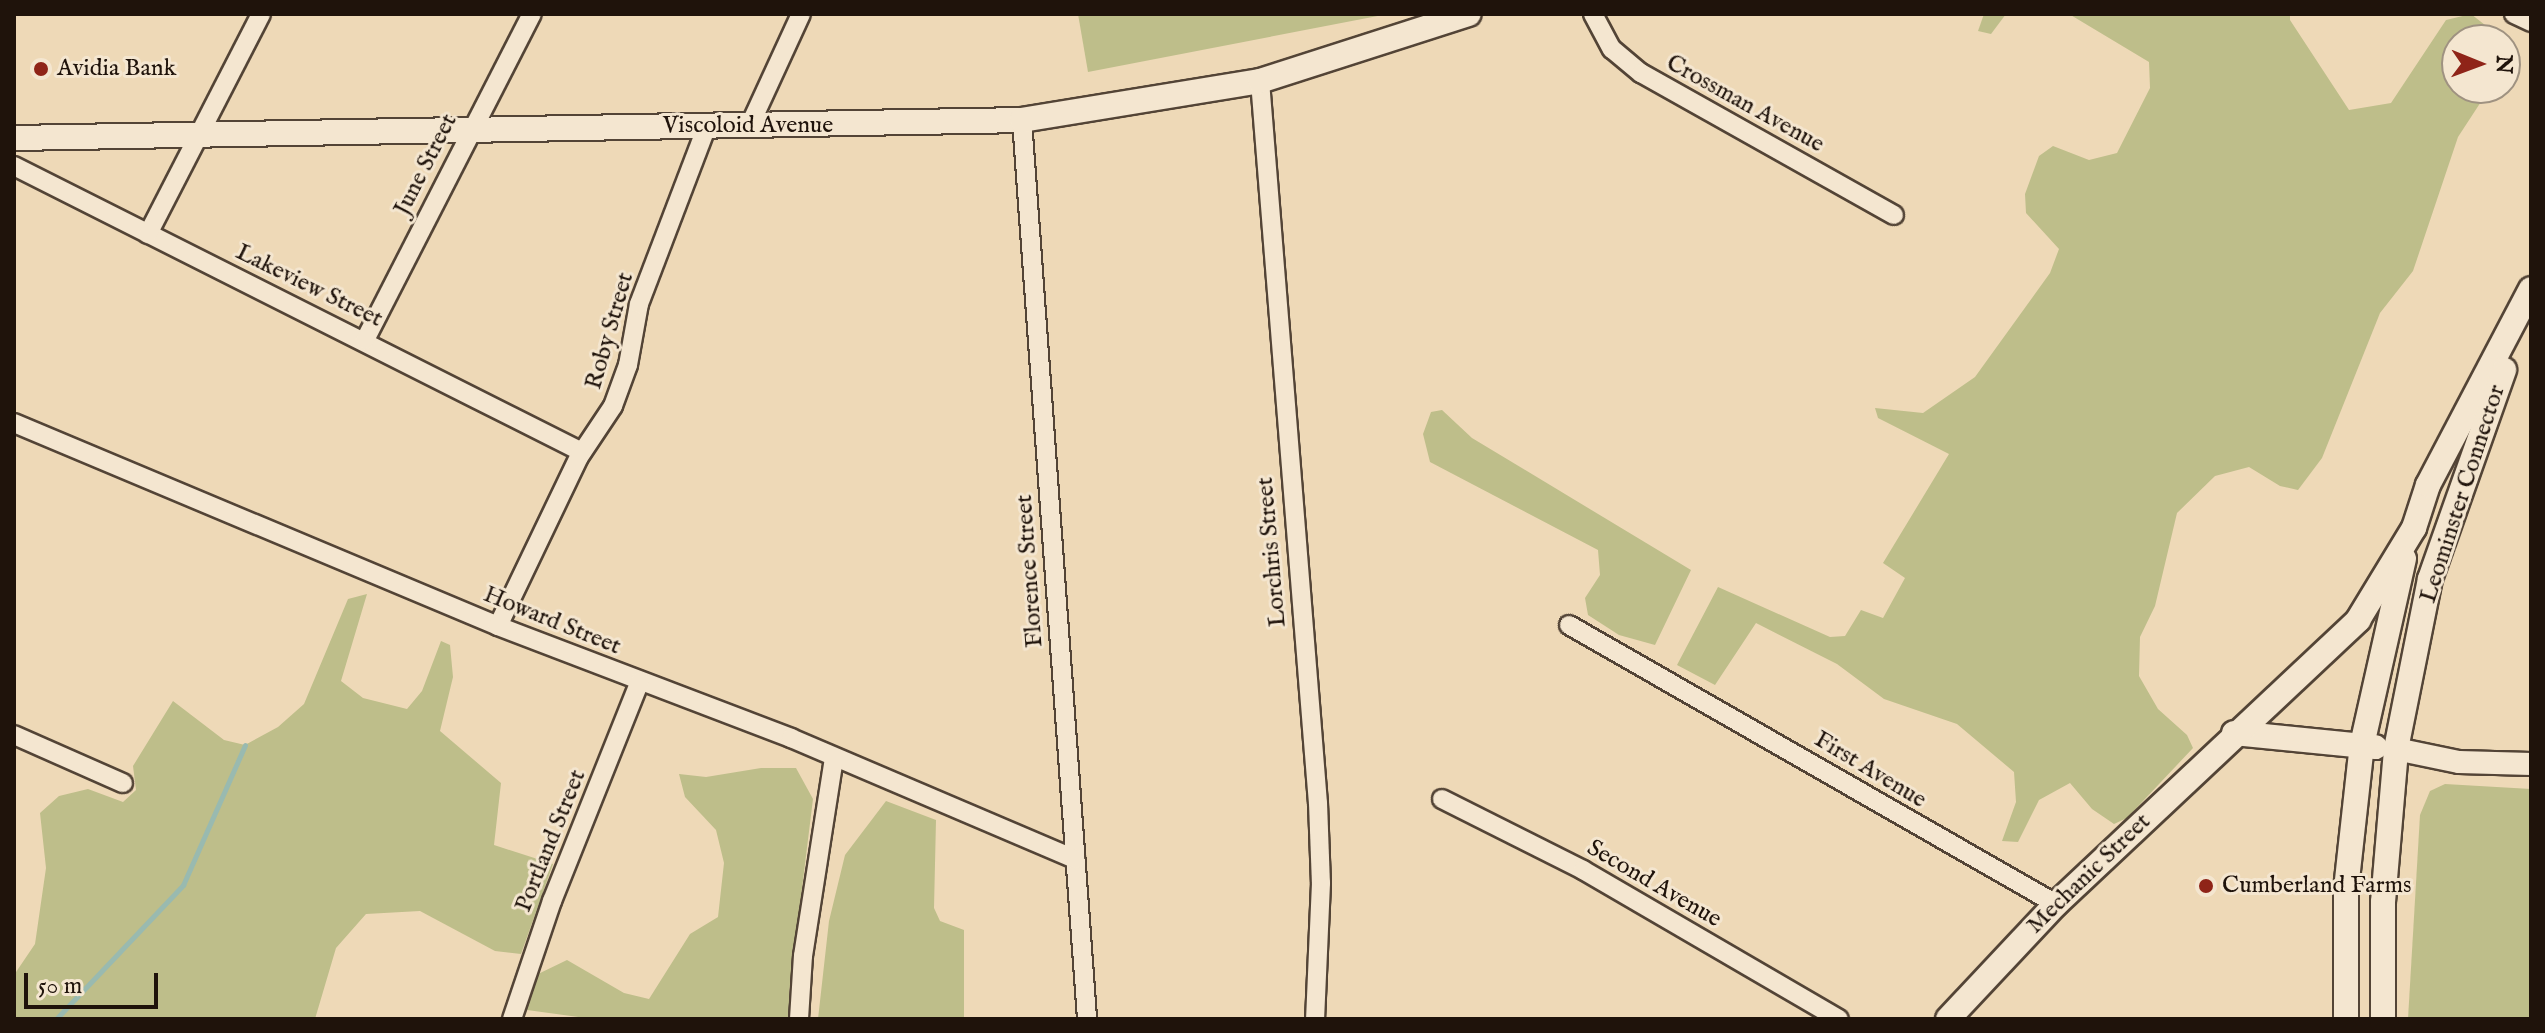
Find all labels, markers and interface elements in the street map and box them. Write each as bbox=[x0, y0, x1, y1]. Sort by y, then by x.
north arrow bbox=[2441, 24, 2521, 104]
street label: Crossman Avenue bbox=[1661, 49, 1829, 159]
place label: Avidia Bank bbox=[57, 55, 176, 83]
text: N bbox=[2489, 55, 2517, 74]
marker: Avidia Bank bbox=[32, 60, 50, 78]
street label: June Street bbox=[388, 109, 464, 221]
street label: Viscoloid Avenue bbox=[663, 112, 833, 140]
street label: Lakeview Street bbox=[231, 238, 387, 334]
street label: Roby Street bbox=[580, 269, 640, 393]
street label: Leominster Connector bbox=[2414, 381, 2512, 607]
street label: Lorchris Street bbox=[1251, 476, 1293, 628]
street label: Florence Street bbox=[1010, 494, 1050, 648]
street label: Howard Street bbox=[479, 580, 625, 662]
street label: First Avenue bbox=[1809, 725, 1931, 815]
street label: Portland Street bbox=[509, 766, 593, 916]
street label: Mechanic Street bbox=[2021, 808, 2157, 940]
street label: Second Avenue bbox=[1582, 834, 1726, 934]
place label: Cumberland Farms bbox=[2222, 872, 2412, 900]
marker: Cumberland Farms bbox=[2197, 877, 2215, 895]
scale bar bbox=[28, 957, 162, 1007]
text: 50 m bbox=[38, 971, 82, 1002]

